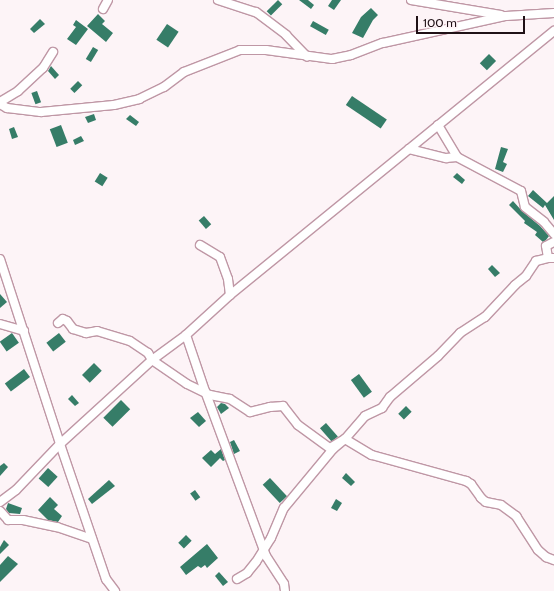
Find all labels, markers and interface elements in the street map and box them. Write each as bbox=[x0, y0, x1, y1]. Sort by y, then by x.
scale bar bbox=[418, 8, 527, 34]
text: 100 m bbox=[423, 15, 457, 30]

